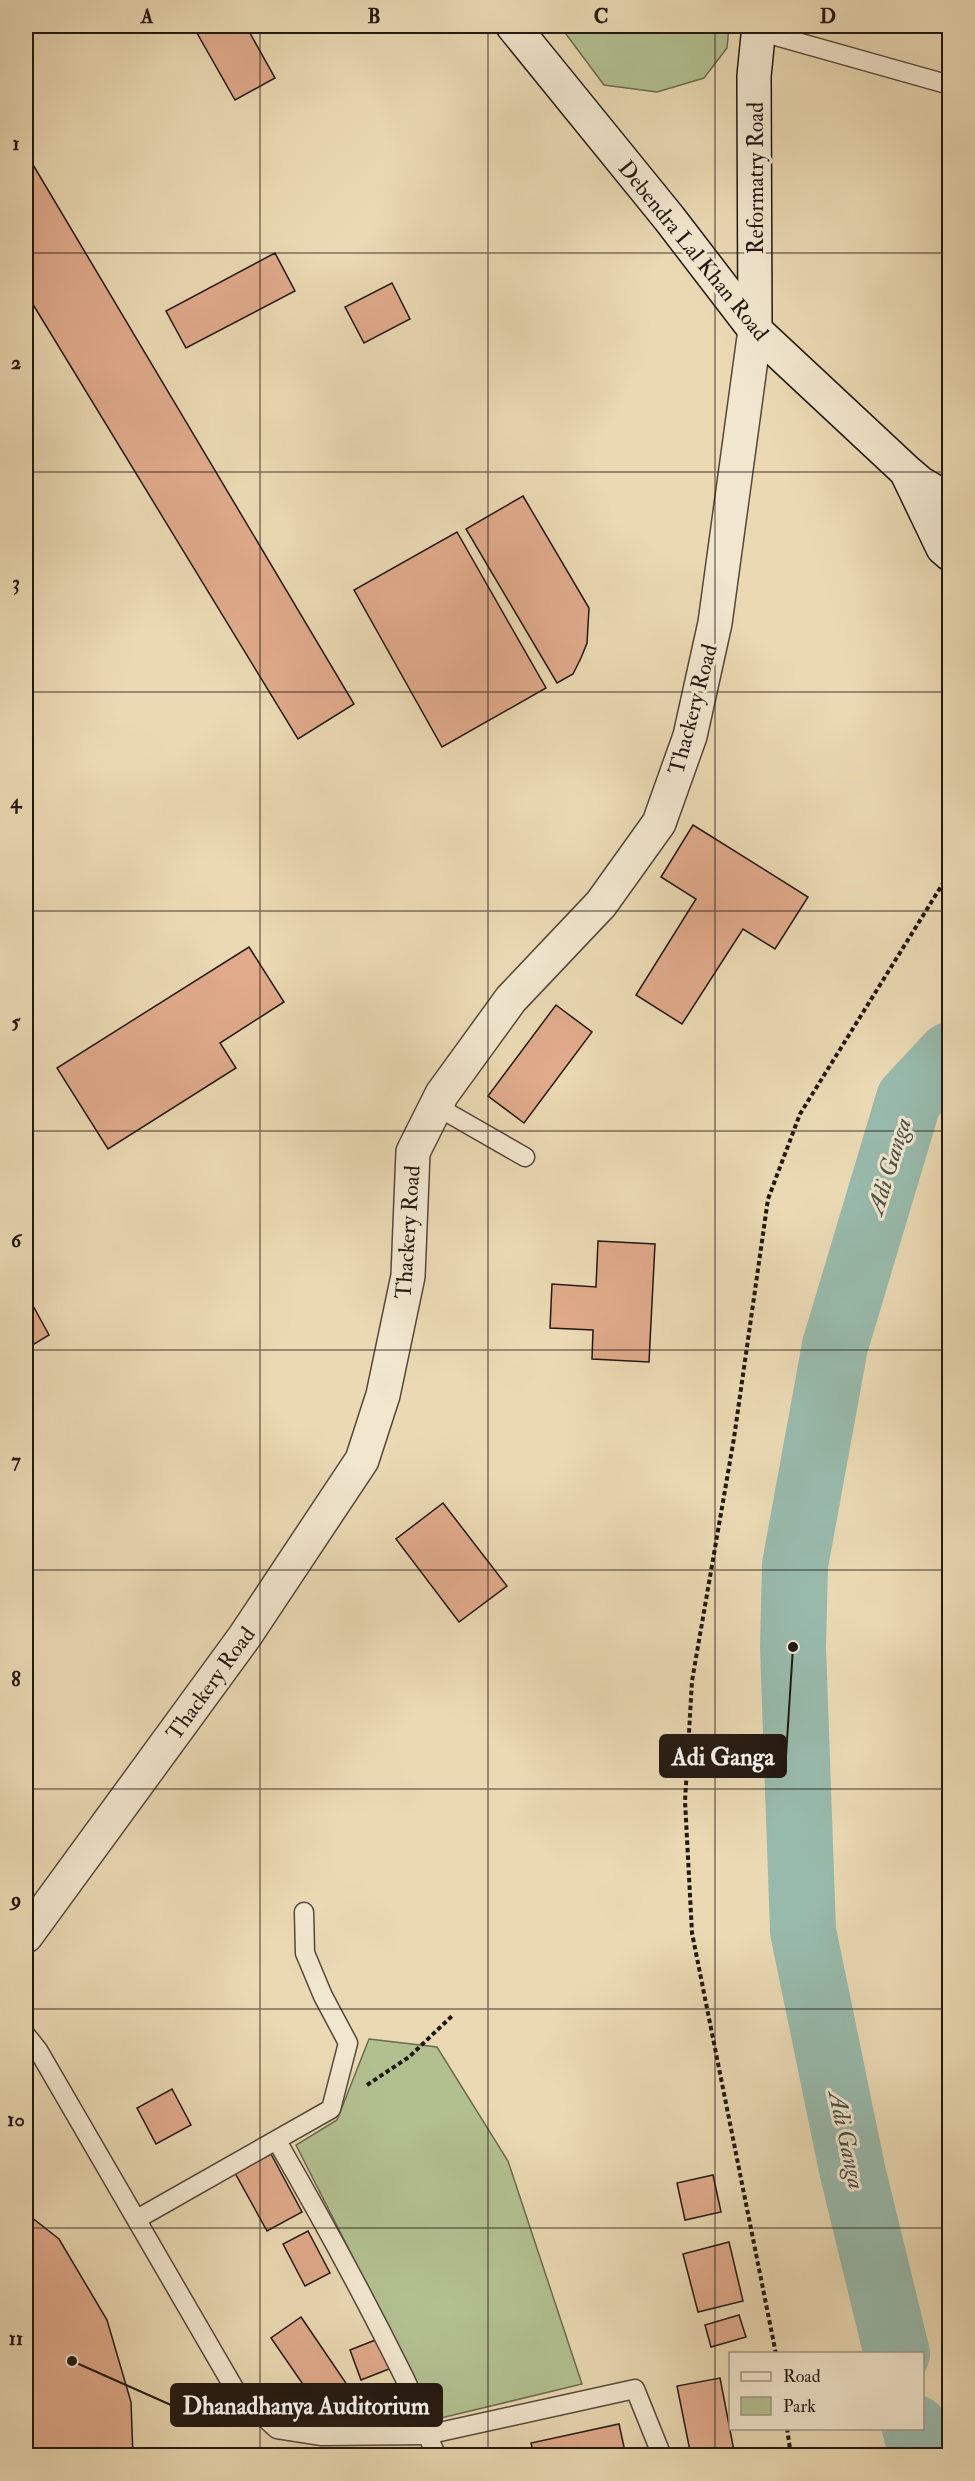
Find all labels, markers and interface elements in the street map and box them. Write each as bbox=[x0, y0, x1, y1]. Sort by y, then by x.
text: A bbox=[140, 4, 154, 29]
text: B bbox=[367, 4, 381, 29]
text: C bbox=[594, 4, 608, 29]
text: D bbox=[820, 4, 836, 29]
street label: Reformatry Road bbox=[742, 102, 770, 254]
text: 1 bbox=[12, 131, 20, 156]
street label: Debendra Lal Khan Road bbox=[612, 155, 775, 347]
text: 2 bbox=[11, 350, 21, 375]
text: 3 bbox=[12, 570, 20, 595]
street label: Thackery Road bbox=[662, 641, 724, 777]
text: 4 bbox=[10, 789, 23, 814]
text: 5 bbox=[12, 1009, 22, 1034]
water label: Adi Ganga bbox=[859, 1114, 919, 1221]
street label: Thackery Road bbox=[389, 1164, 427, 1300]
text: 6 bbox=[11, 1228, 23, 1253]
text: 7 bbox=[11, 1448, 21, 1473]
street label: Thackery Road bbox=[160, 1621, 262, 1746]
text: 8 bbox=[11, 1667, 21, 1692]
callout: Adi Ganga bbox=[660, 1735, 786, 1777]
text: Adi Ganga bbox=[671, 1742, 775, 1773]
text: 9 bbox=[9, 1887, 21, 1912]
water label: Adi Ganga bbox=[820, 2085, 872, 2192]
text: 10 bbox=[7, 2107, 25, 2132]
text: 11 bbox=[9, 2326, 23, 2351]
legend bbox=[729, 2352, 924, 2430]
text: Road bbox=[783, 2365, 821, 2388]
callout: Dhanadhanya Auditorium bbox=[171, 2384, 442, 2426]
text: Dhanadhanya Auditorium bbox=[182, 2391, 430, 2422]
text: Park bbox=[783, 2395, 816, 2418]

